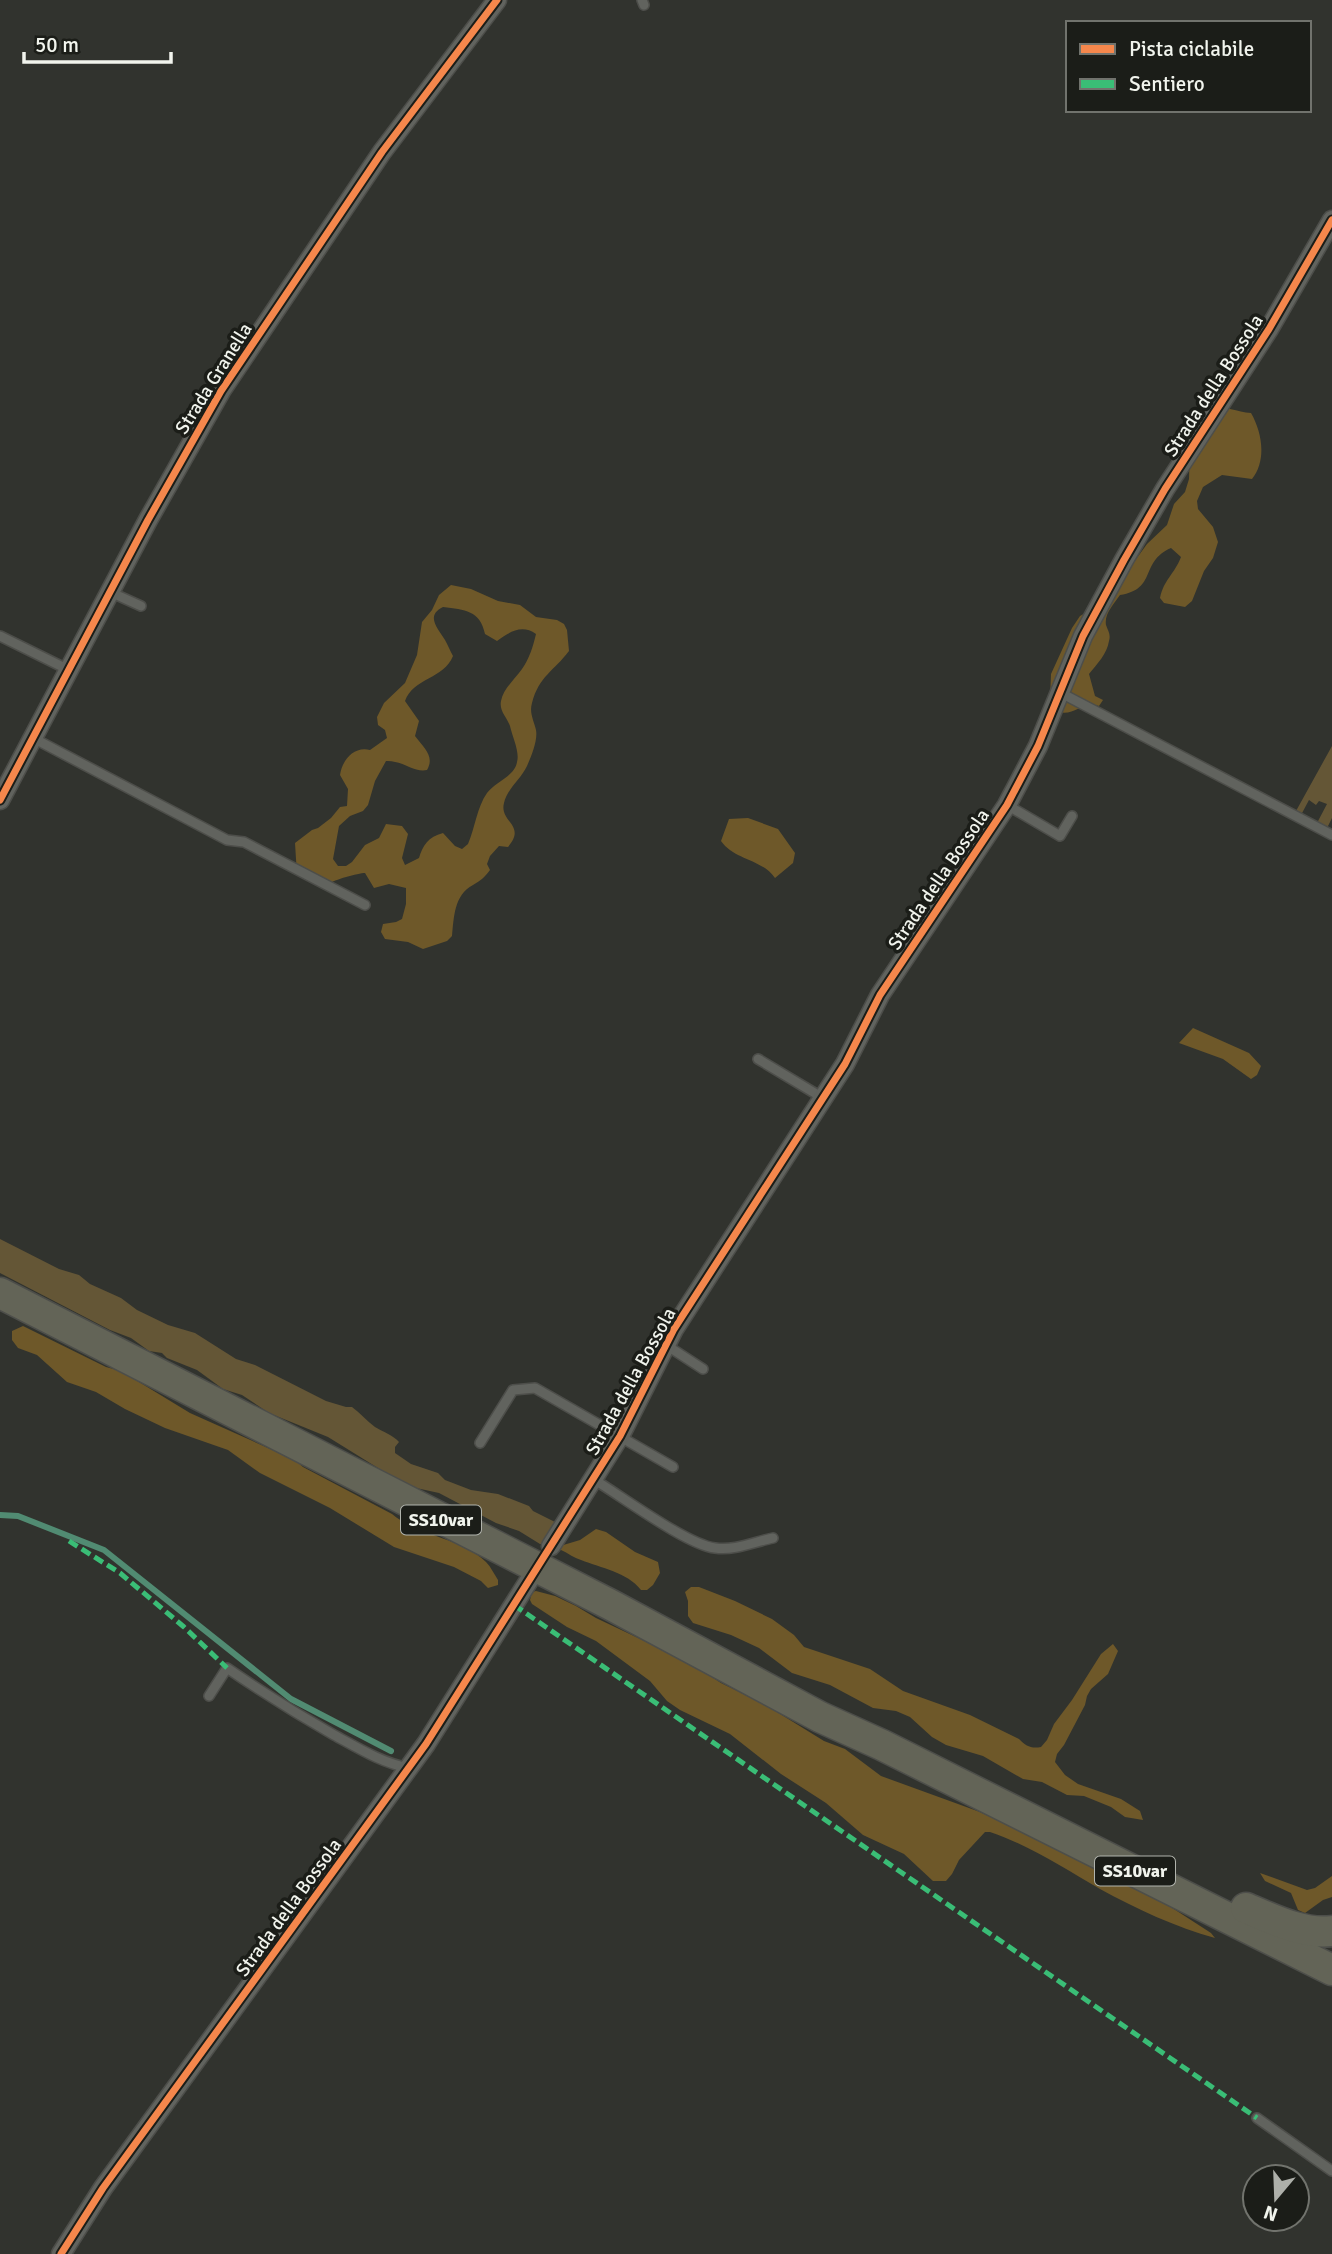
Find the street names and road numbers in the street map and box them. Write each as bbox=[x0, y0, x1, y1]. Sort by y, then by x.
street label: Strada della Bossola bbox=[1159, 310, 1269, 461]
street label: Strada Granella bbox=[170, 318, 258, 439]
street label: Strada della Bossola bbox=[883, 804, 995, 955]
street label: Strada della Bossola bbox=[580, 1304, 681, 1459]
road number: SS10var bbox=[401, 1506, 481, 1534]
street label: Strada della Bossola bbox=[231, 1834, 347, 1981]
road number: SS10var bbox=[1095, 1856, 1175, 1885]

